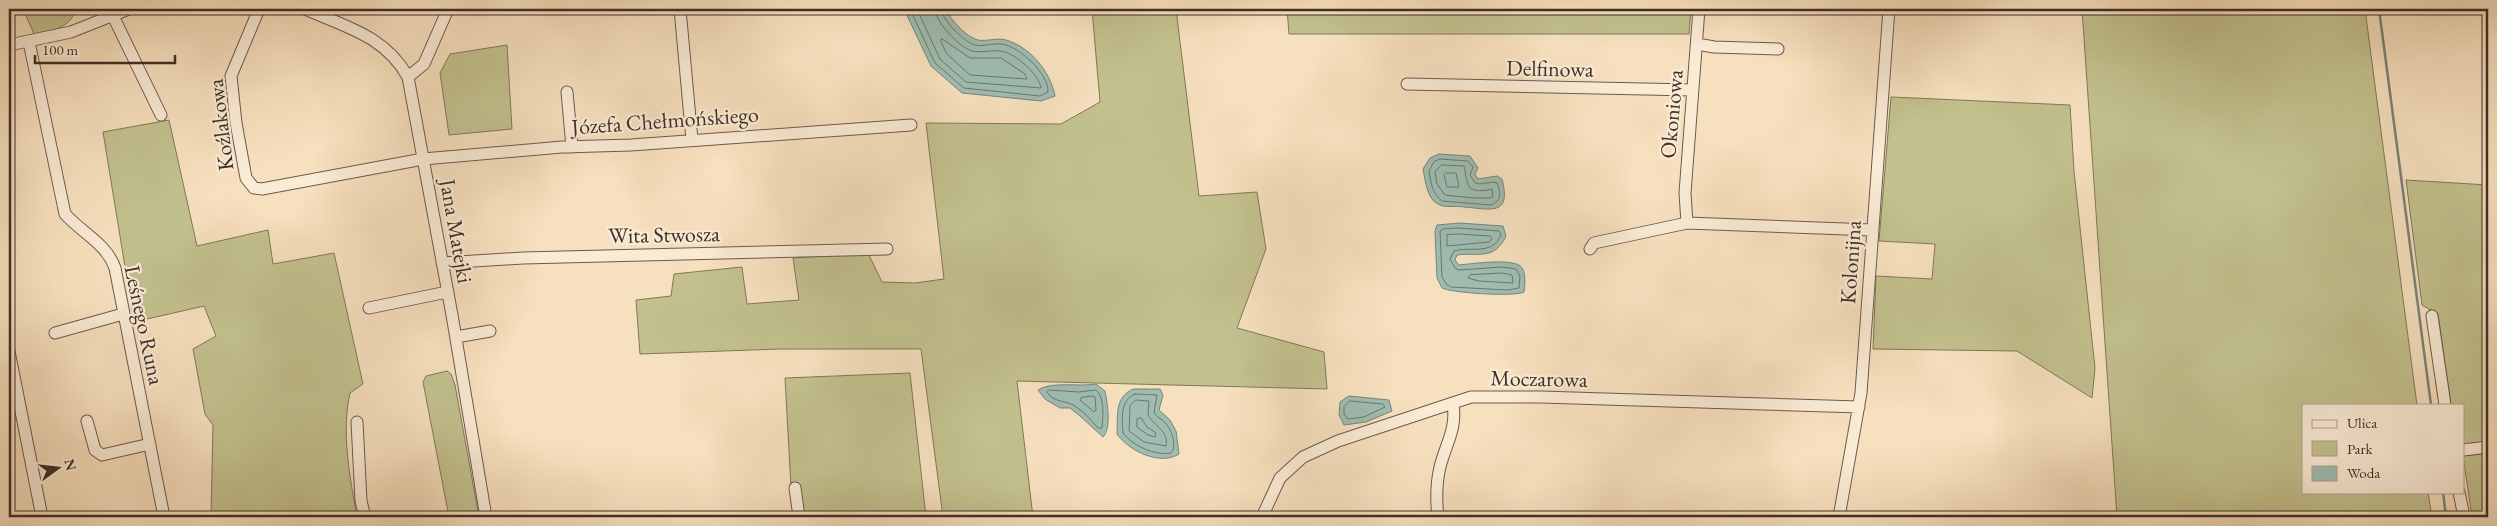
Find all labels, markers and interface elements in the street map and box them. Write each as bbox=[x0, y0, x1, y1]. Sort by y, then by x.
scale bar bbox=[35, 32, 175, 64]
text: 100 m bbox=[42, 40, 79, 59]
street label: Delfinowa bbox=[1506, 53, 1594, 84]
street label: Okoniowa bbox=[1653, 68, 1690, 160]
street label: Koźlakowa bbox=[200, 77, 241, 173]
street label: Józefa Chełmońskiego bbox=[568, 99, 760, 142]
street label: Jana Matejki bbox=[433, 175, 480, 285]
street label: Wita Stwosza bbox=[608, 219, 720, 250]
street label: Kolonijna bbox=[1833, 219, 1868, 305]
street label: Leśnego Runa bbox=[118, 263, 171, 388]
street label: Moczarowa bbox=[1490, 363, 1588, 394]
legend bbox=[2302, 404, 2464, 494]
text: Ulica bbox=[2347, 413, 2377, 432]
text: Park bbox=[2347, 439, 2374, 458]
north arrow bbox=[32, 444, 82, 494]
text: N bbox=[60, 457, 81, 473]
text: Woda bbox=[2347, 463, 2380, 482]

